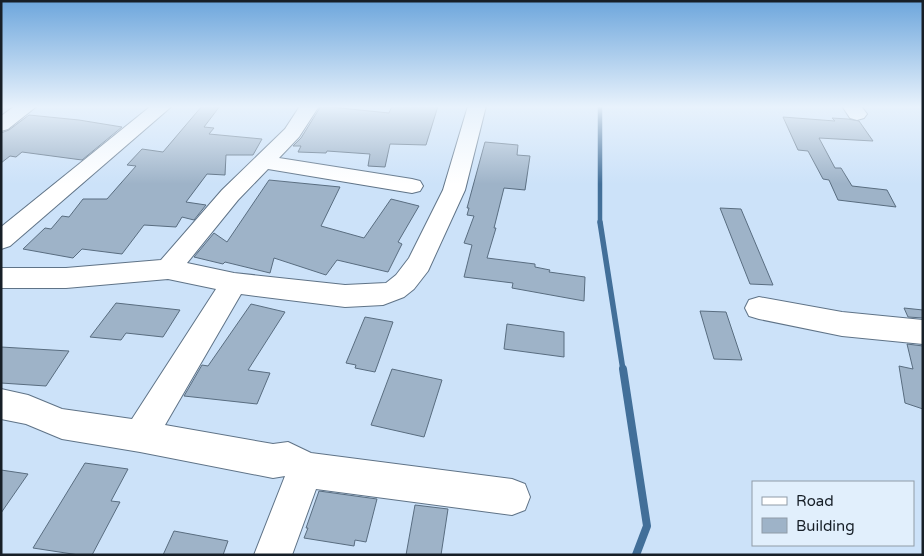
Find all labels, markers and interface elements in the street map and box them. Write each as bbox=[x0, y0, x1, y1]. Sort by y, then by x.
legend bbox=[752, 481, 914, 546]
text: Road bbox=[796, 492, 834, 510]
text: Building bbox=[796, 517, 855, 535]

